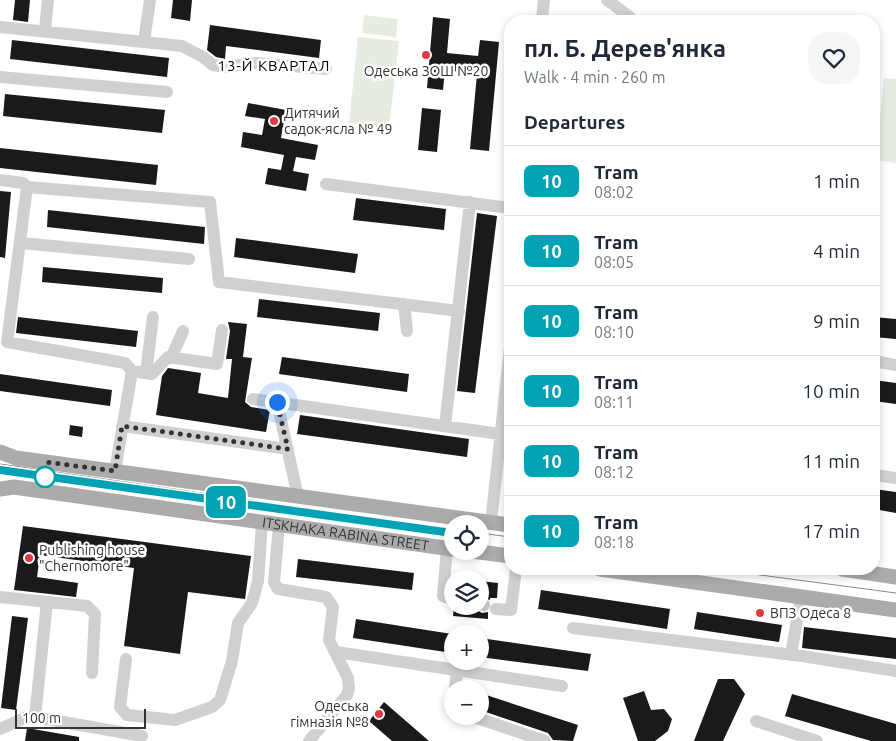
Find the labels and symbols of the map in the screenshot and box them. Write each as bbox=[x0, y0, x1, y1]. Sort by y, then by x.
marker: Одеська ЗОШ №20 bbox=[420, 49, 432, 61]
district label: 13-Й КВАРТАЛ bbox=[218, 57, 330, 74]
place label: Одеська ЗОШ №20 bbox=[364, 63, 488, 79]
place label: Дитячий садок-ясла № 49 bbox=[284, 105, 392, 137]
marker: Дитячий садок-ясла № 49 bbox=[268, 115, 280, 127]
your location bbox=[265, 390, 290, 415]
unlabelled marker bbox=[34, 466, 56, 488]
line badge: 10 bbox=[204, 486, 248, 518]
street label: ITSKHAKA RABINA STREET bbox=[261, 514, 430, 554]
place label: Publishing house "Chernomore" bbox=[39, 542, 145, 574]
marker: Publishing house "Chernomore" bbox=[23, 552, 35, 564]
place label: ВПЗ Одеса 8 bbox=[770, 605, 851, 621]
marker: ВПЗ Одеса 8 bbox=[754, 607, 766, 619]
place label: Одеська гімназія №8 bbox=[290, 698, 369, 730]
scale bar bbox=[15, 706, 146, 729]
marker: Одеська гімназія №8 bbox=[373, 708, 385, 720]

